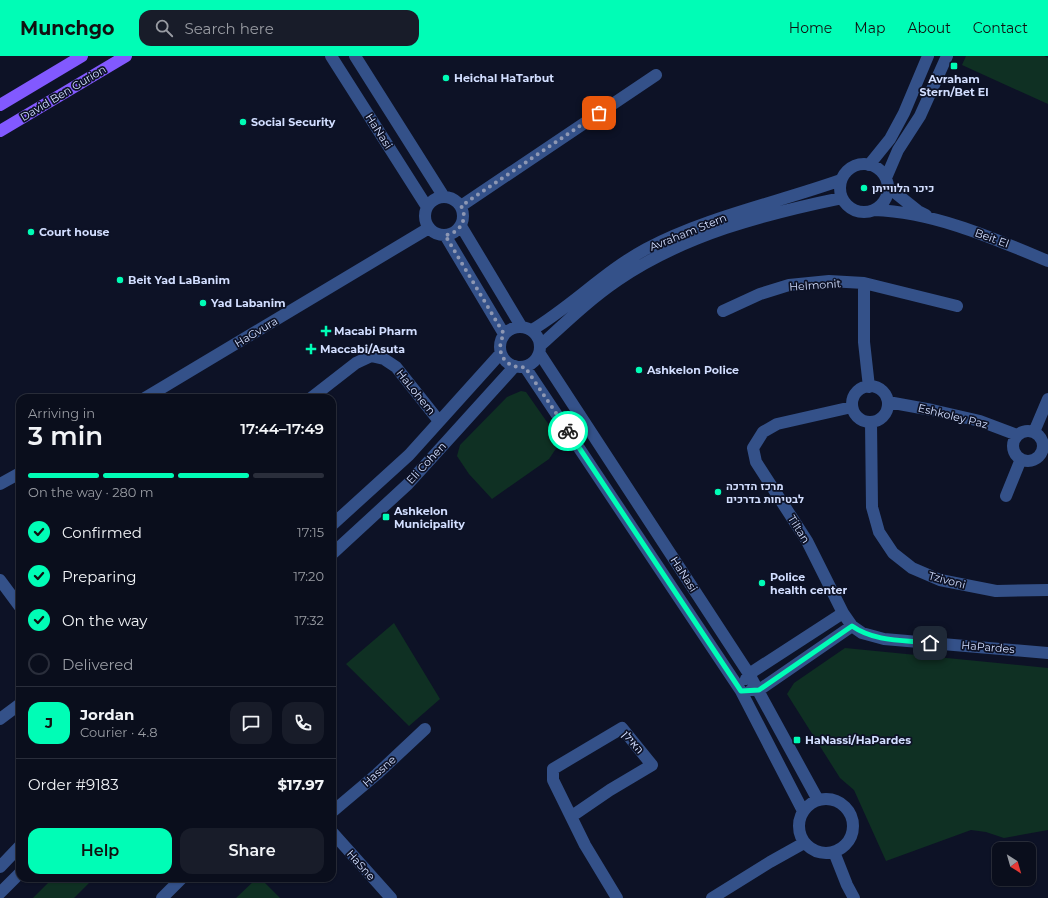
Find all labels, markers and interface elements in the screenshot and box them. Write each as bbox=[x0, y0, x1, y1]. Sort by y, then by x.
search box bbox=[139, 10, 419, 46]
text: Munchgo bbox=[20, 17, 115, 40]
icon: search bbox=[153, 17, 175, 39]
text: Search here bbox=[185, 19, 274, 38]
text: Home bbox=[789, 19, 832, 37]
text: Map bbox=[854, 19, 885, 37]
text: About bbox=[907, 19, 951, 37]
text: Contact bbox=[973, 19, 1028, 37]
marker: Avraham Stern/Bet El bbox=[949, 61, 959, 71]
street label: David Ben Gurion bbox=[18, 62, 108, 124]
place label: Heichal HaTarbut bbox=[454, 71, 554, 85]
place label: Avraham Stern/Bet El bbox=[919, 72, 989, 99]
marker: Heichal HaTarbut bbox=[441, 73, 451, 83]
pin bbox=[582, 96, 616, 130]
icon: bag bbox=[588, 102, 610, 124]
street label: HaNasi bbox=[362, 111, 396, 151]
place label: Social Security bbox=[251, 115, 336, 129]
marker: Social Security bbox=[238, 117, 248, 127]
place label: כיכר הלווייתן bbox=[872, 181, 934, 195]
marker: כיכר הלווייתן bbox=[859, 183, 869, 193]
street label: Avraham Stern bbox=[647, 210, 729, 254]
place label: Court house bbox=[39, 225, 110, 239]
street label: Beit El bbox=[973, 225, 1011, 251]
marker: Court house bbox=[26, 227, 36, 237]
place label: Beit Yad LaBanim bbox=[128, 273, 230, 287]
marker: Beit Yad LaBanim bbox=[115, 275, 125, 285]
street label: Helmonit bbox=[789, 276, 842, 294]
place label: Yad Labanim bbox=[210, 296, 285, 310]
marker: Yad Labanim bbox=[198, 298, 208, 308]
street label: HaGvura bbox=[232, 314, 280, 350]
place label: Macabi Pharm bbox=[334, 324, 417, 338]
marker: Macabi Pharm bbox=[321, 326, 331, 336]
place label: Maccabi/Asuta bbox=[320, 342, 405, 356]
marker: Maccabi/Asuta bbox=[305, 343, 317, 355]
place label: Ashkelon Police bbox=[646, 363, 739, 377]
marker: Ashkelon Police bbox=[634, 365, 644, 375]
street label: HaLohem bbox=[393, 366, 439, 418]
street label: Eshkoley Paz bbox=[917, 401, 990, 432]
text: Arriving in bbox=[28, 405, 95, 421]
courier bbox=[548, 411, 588, 451]
text: 17:44–17:49 bbox=[240, 419, 324, 438]
text: 3 min bbox=[28, 420, 103, 452]
icon: bike bbox=[557, 420, 579, 442]
street label: Eli Cohen bbox=[403, 439, 449, 487]
place label: מרכז הדרכה לבטיחות בדרכים bbox=[726, 479, 804, 506]
text: On the way · 280 m bbox=[28, 484, 154, 500]
marker: מרכז הדרכה לבטיחות בדרכים bbox=[713, 487, 723, 497]
place label: Ashkelon Municipality bbox=[393, 504, 465, 531]
marker: Ashkelon Municipality bbox=[381, 512, 391, 522]
street label: Tiltan bbox=[785, 512, 813, 546]
icon: check bbox=[28, 521, 50, 543]
text: Confirmed bbox=[62, 523, 142, 542]
text: 17:15 bbox=[297, 524, 324, 540]
street label: HaNasi bbox=[667, 554, 701, 594]
icon: check bbox=[28, 565, 50, 587]
text: Preparing bbox=[62, 567, 137, 586]
text: 17:20 bbox=[293, 568, 324, 584]
street label: Tzivoni bbox=[927, 568, 967, 592]
place label: Police health center bbox=[770, 570, 848, 597]
marker: Police health center bbox=[757, 578, 767, 588]
icon: check bbox=[28, 609, 50, 631]
text: On the way bbox=[62, 611, 147, 630]
text: 17:32 bbox=[295, 612, 324, 628]
pin bbox=[913, 626, 947, 660]
icon: home bbox=[919, 632, 941, 654]
street label: HaPardes bbox=[961, 638, 1016, 656]
text: Delivered bbox=[62, 655, 134, 674]
button: chat bbox=[230, 702, 272, 744]
button: phone bbox=[282, 702, 324, 744]
text: Jordan bbox=[80, 705, 134, 724]
text: J bbox=[45, 713, 53, 732]
text: Courier · 4.8 bbox=[80, 724, 158, 740]
street label: האילן bbox=[619, 728, 647, 756]
place label: HaNassi/HaPardes bbox=[805, 733, 911, 747]
marker: HaNassi/HaPardes bbox=[792, 735, 802, 745]
street label: Hassne bbox=[359, 752, 399, 790]
text: Order #9183 bbox=[28, 775, 119, 794]
text: $17.97 bbox=[277, 775, 324, 794]
button: Help bbox=[28, 828, 172, 874]
button: Share bbox=[180, 828, 324, 874]
north arrow bbox=[992, 842, 1036, 886]
map controls bbox=[992, 842, 1036, 886]
street label: HaSne bbox=[344, 847, 379, 883]

